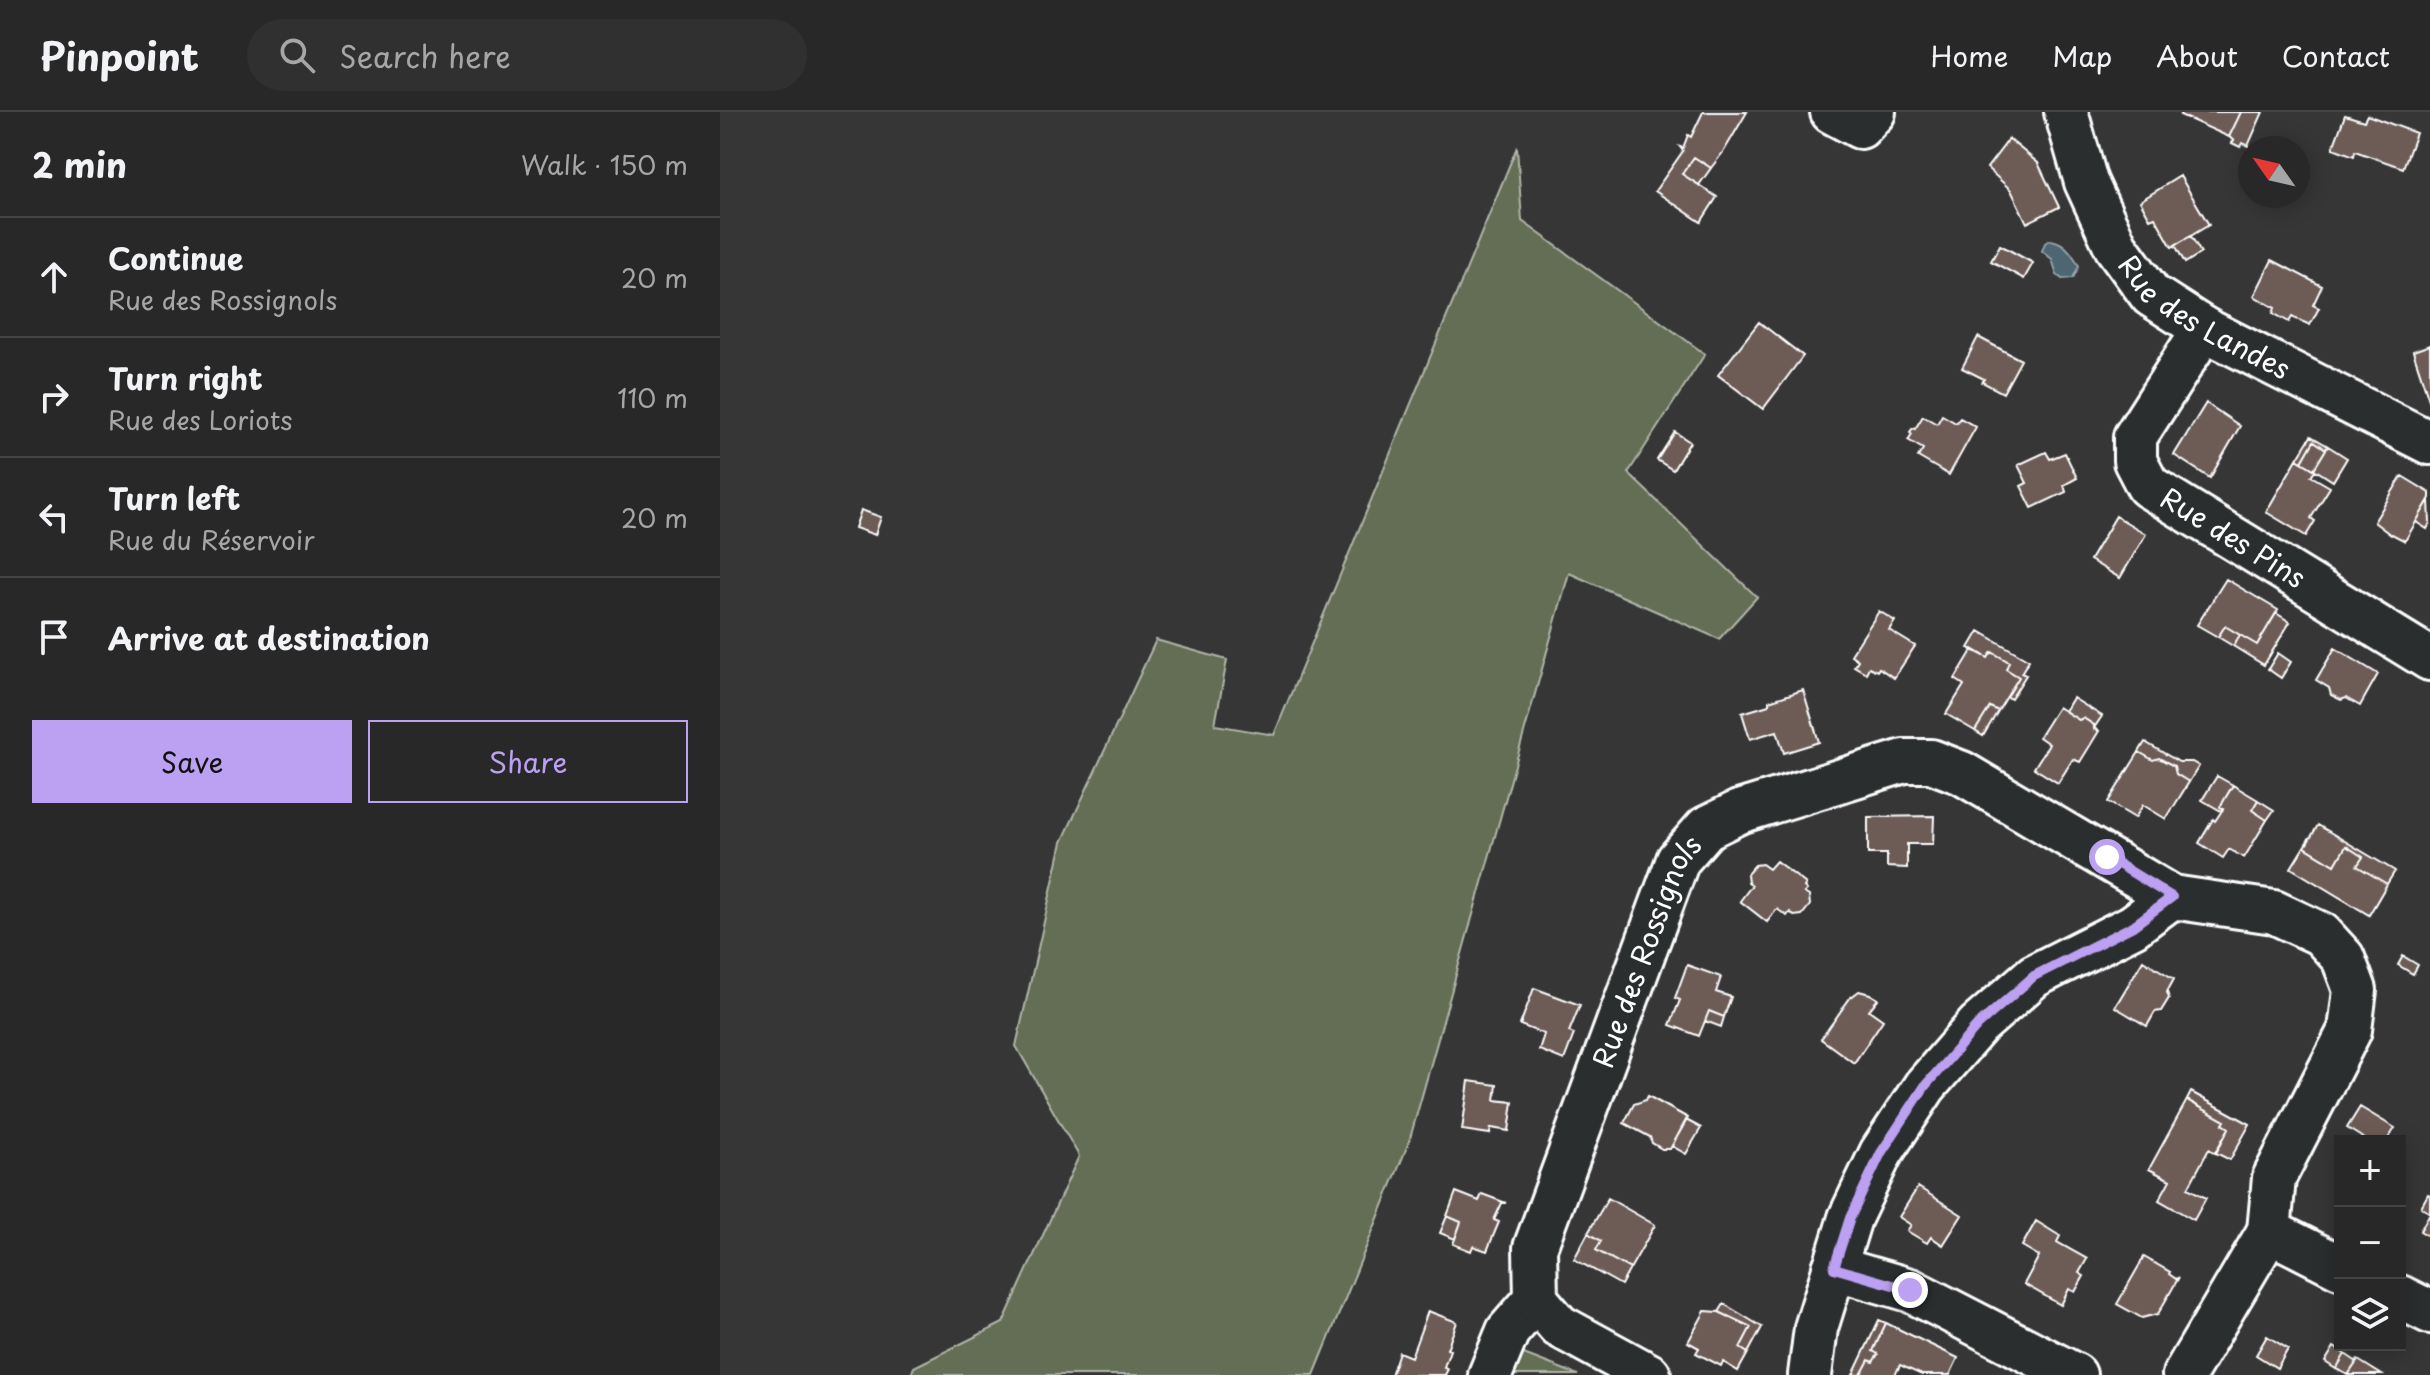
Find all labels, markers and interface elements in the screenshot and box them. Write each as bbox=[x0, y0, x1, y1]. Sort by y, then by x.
search box bbox=[247, 19, 807, 91]
text: Pinpoint bbox=[40, 27, 199, 84]
icon: search bbox=[275, 33, 319, 77]
text: Search here bbox=[339, 33, 511, 78]
text: Home bbox=[1930, 34, 2008, 77]
text: Map bbox=[2052, 34, 2112, 77]
text: About bbox=[2156, 34, 2238, 77]
text: Contact bbox=[2282, 34, 2390, 77]
north arrow bbox=[2238, 136, 2310, 208]
text: 2 min bbox=[32, 138, 127, 190]
text: Walk · 150 m bbox=[521, 145, 688, 184]
text: Continue bbox=[108, 235, 243, 280]
street label: Rue des Landes bbox=[2109, 245, 2298, 389]
icon: ahead bbox=[32, 255, 76, 299]
text: 20 m bbox=[621, 258, 688, 297]
text: Rue des Rossignols bbox=[108, 280, 337, 319]
text: Turn right bbox=[108, 355, 263, 400]
icon: right bbox=[32, 375, 76, 419]
text: 110 m bbox=[617, 378, 688, 417]
text: Rue des Loriots bbox=[108, 400, 293, 439]
text: Turn left bbox=[108, 475, 240, 520]
street label: Rue des Pins bbox=[2153, 476, 2315, 598]
icon: left bbox=[32, 495, 76, 539]
text: 20 m bbox=[621, 498, 688, 537]
text: Rue du Réservoir bbox=[108, 520, 315, 559]
icon: arrive bbox=[32, 615, 76, 659]
text: Arrive at destination bbox=[108, 615, 430, 660]
button: Save bbox=[32, 720, 352, 803]
button: Share bbox=[368, 720, 688, 803]
street label: Rue des Rossignols bbox=[1580, 824, 1711, 1073]
route start bbox=[2089, 839, 2125, 875]
map controls bbox=[2334, 1135, 2406, 1351]
button: + bbox=[2334, 1135, 2406, 1207]
button: − bbox=[2334, 1207, 2406, 1279]
route end bbox=[1892, 1272, 1928, 1308]
button: layers bbox=[2334, 1279, 2406, 1351]

